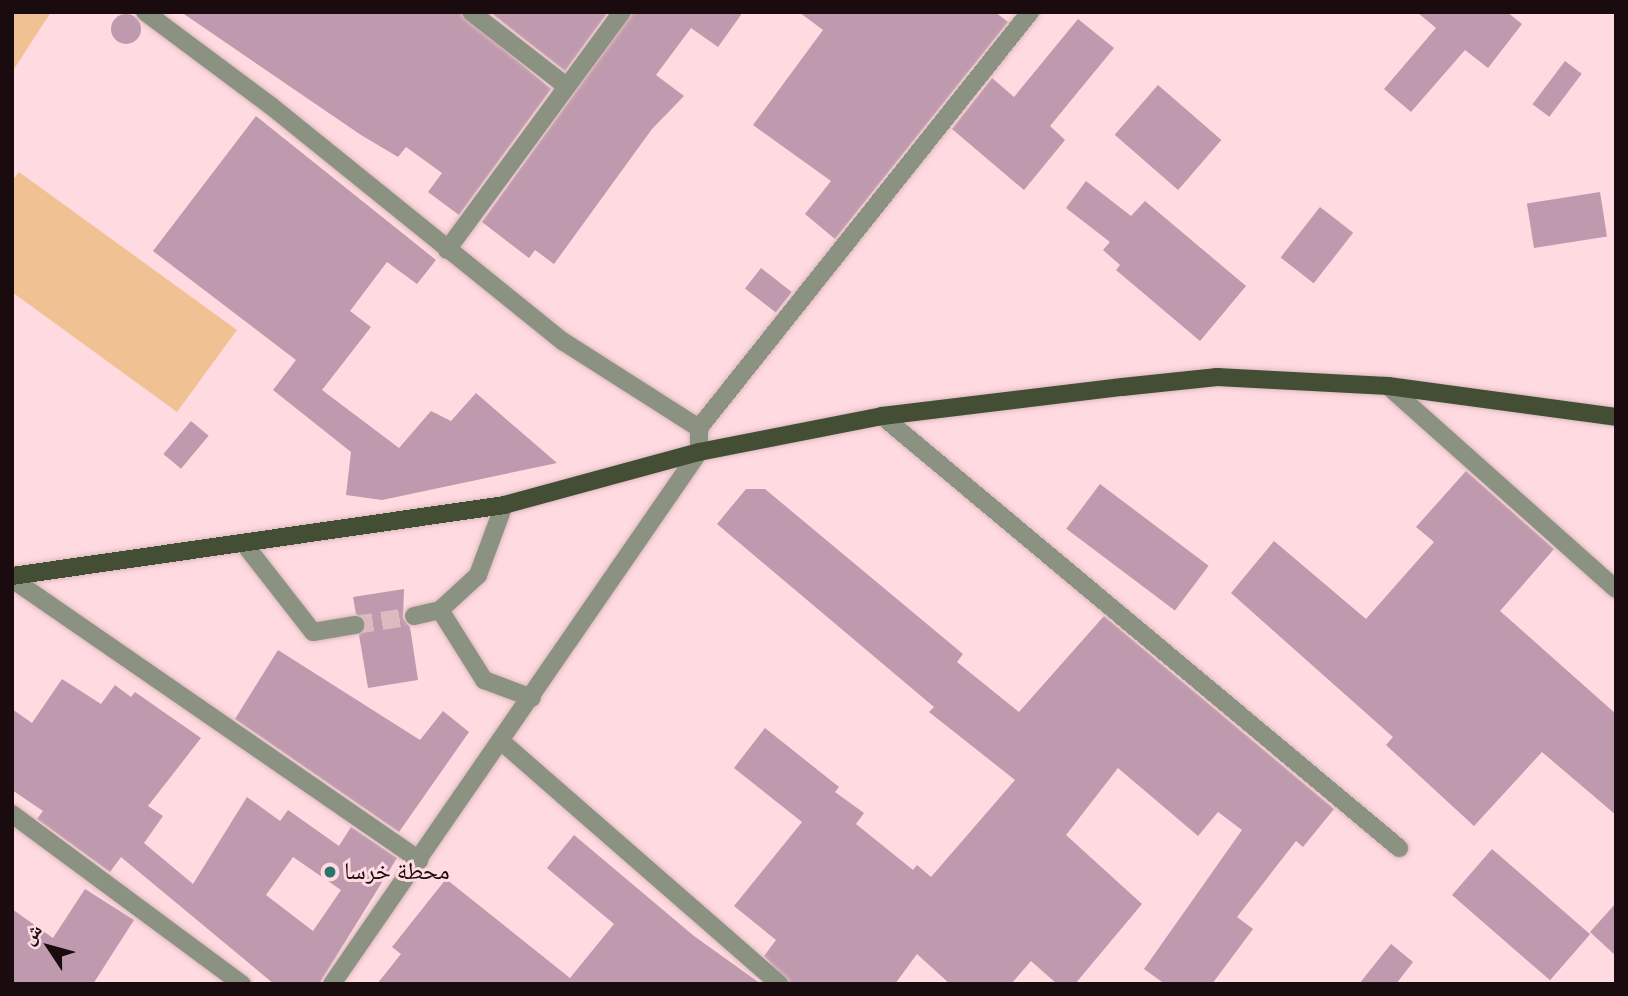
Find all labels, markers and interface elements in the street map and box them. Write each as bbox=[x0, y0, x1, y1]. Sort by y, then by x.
place label: محطة خرسا bbox=[344, 858, 450, 886]
marker: محطة خرسا bbox=[322, 864, 338, 880]
north arrow bbox=[14, 912, 84, 982]
text: ش bbox=[16, 919, 47, 949]

